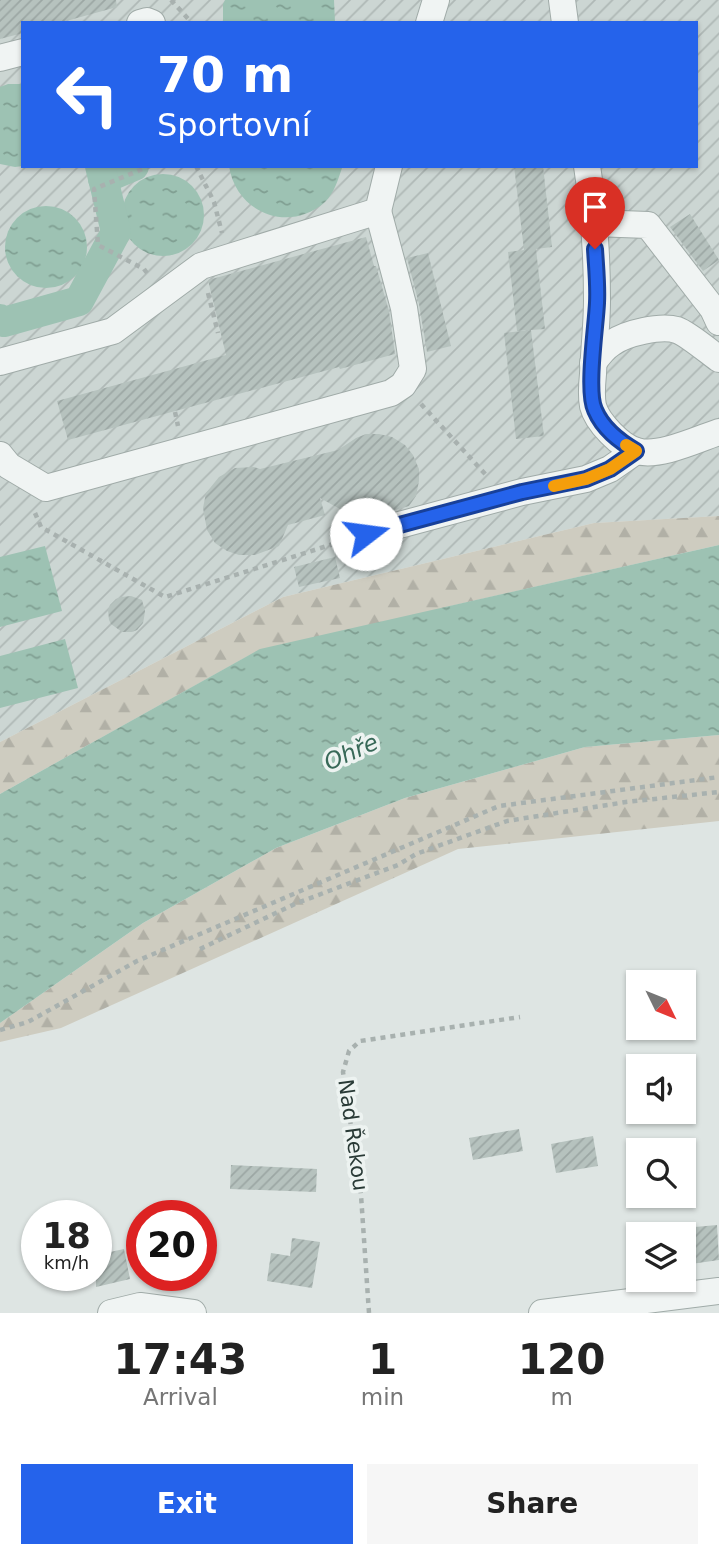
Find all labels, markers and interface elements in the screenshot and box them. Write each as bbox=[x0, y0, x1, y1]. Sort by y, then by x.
text: 70 m bbox=[157, 47, 293, 104]
icon: left bbox=[42, 49, 133, 140]
text: Sportovní bbox=[157, 106, 311, 144]
pin bbox=[565, 177, 625, 249]
icon: arrive bbox=[576, 188, 614, 226]
position arrow bbox=[329, 497, 403, 571]
water label: Ohře bbox=[320, 729, 382, 775]
north arrow bbox=[626, 970, 696, 1040]
map controls bbox=[626, 970, 696, 1292]
button: sound bbox=[626, 1054, 696, 1124]
street label: Nad Řekou bbox=[333, 1077, 374, 1192]
button: search bbox=[626, 1138, 696, 1208]
speed limit sign: 20 bbox=[126, 1200, 217, 1291]
text: 18 bbox=[42, 1216, 91, 1256]
button: layers bbox=[626, 1222, 696, 1292]
text: km/h bbox=[44, 1252, 89, 1273]
text: 17:43 bbox=[114, 1335, 247, 1384]
text: 1 bbox=[368, 1335, 397, 1384]
text: 120 bbox=[518, 1335, 605, 1384]
text: Arrival bbox=[143, 1384, 218, 1410]
text: min bbox=[361, 1384, 404, 1410]
text: m bbox=[550, 1384, 573, 1410]
button: Exit bbox=[21, 1464, 353, 1544]
button: Share bbox=[367, 1464, 698, 1544]

